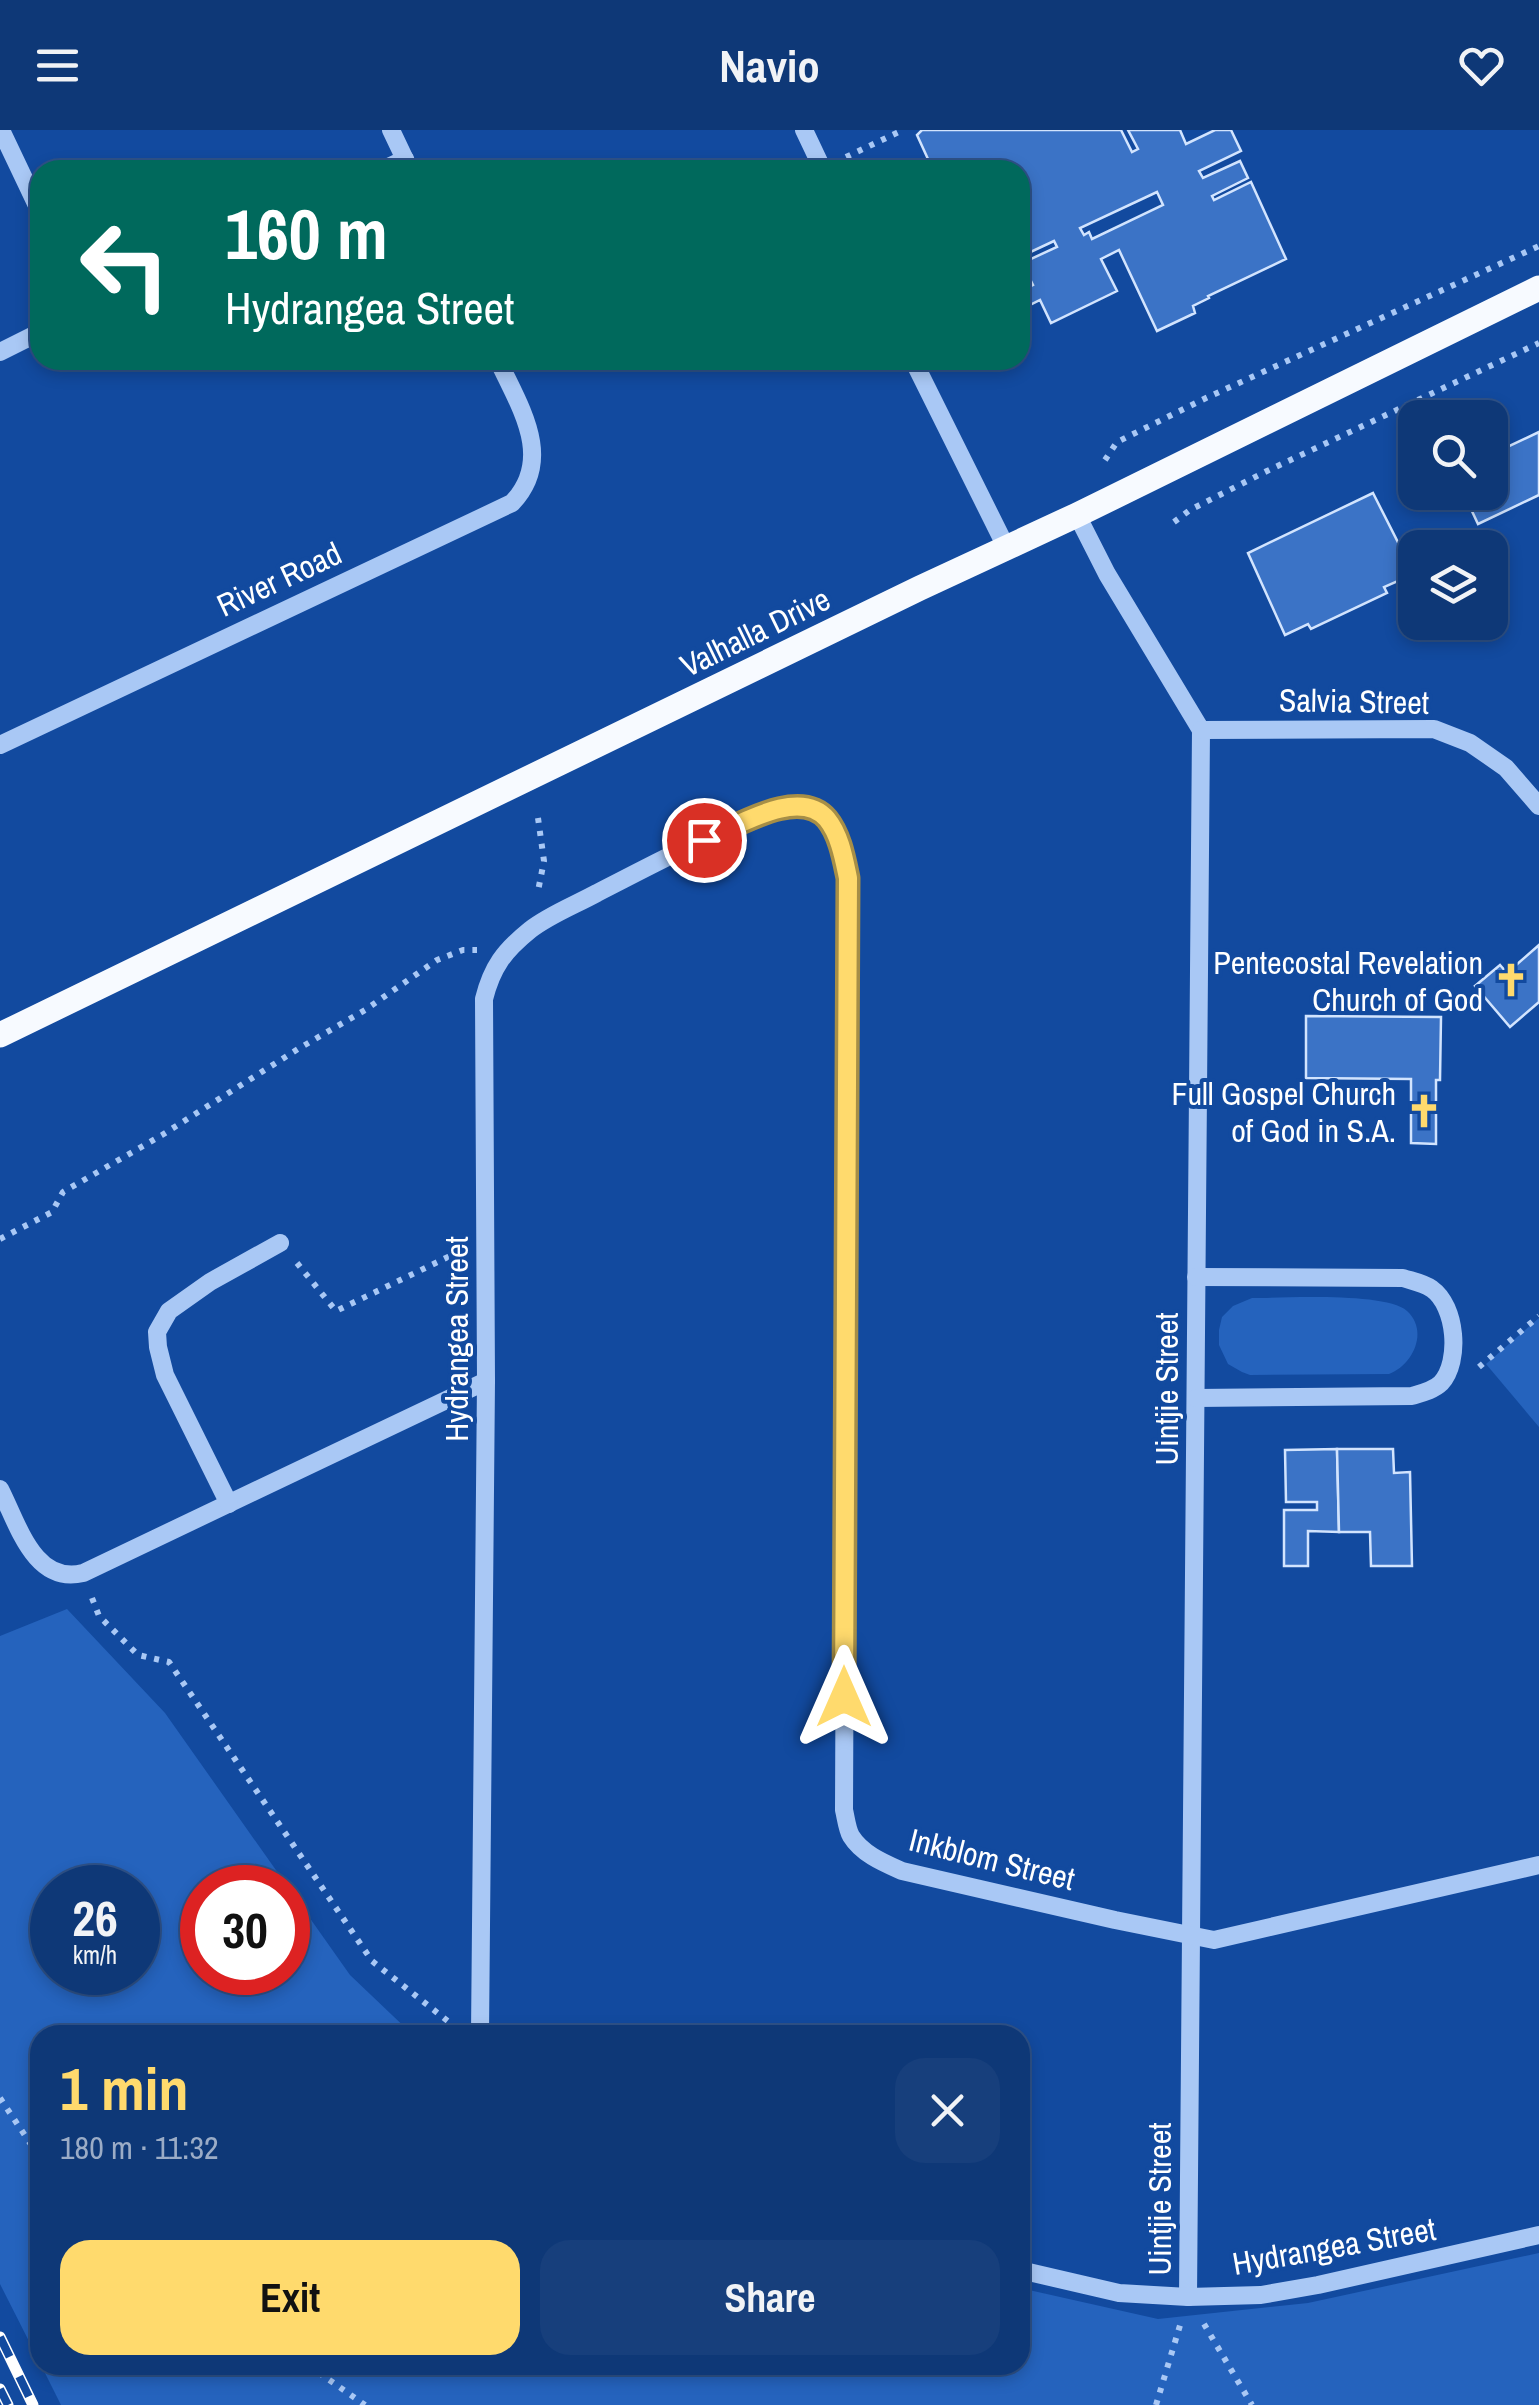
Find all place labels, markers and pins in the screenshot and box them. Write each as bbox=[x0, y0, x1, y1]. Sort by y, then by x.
pin bbox=[662, 798, 747, 883]
place label: Pentecostal Revelation Church of God bbox=[1213, 941, 1483, 1021]
church icon: Pentecostal Revelation Church of God bbox=[1492, 961, 1530, 999]
place label: Full Gospel Church of God in S.A. bbox=[1171, 1072, 1396, 1152]
church icon: Full Gospel Church of God in S.A. bbox=[1405, 1092, 1443, 1130]

